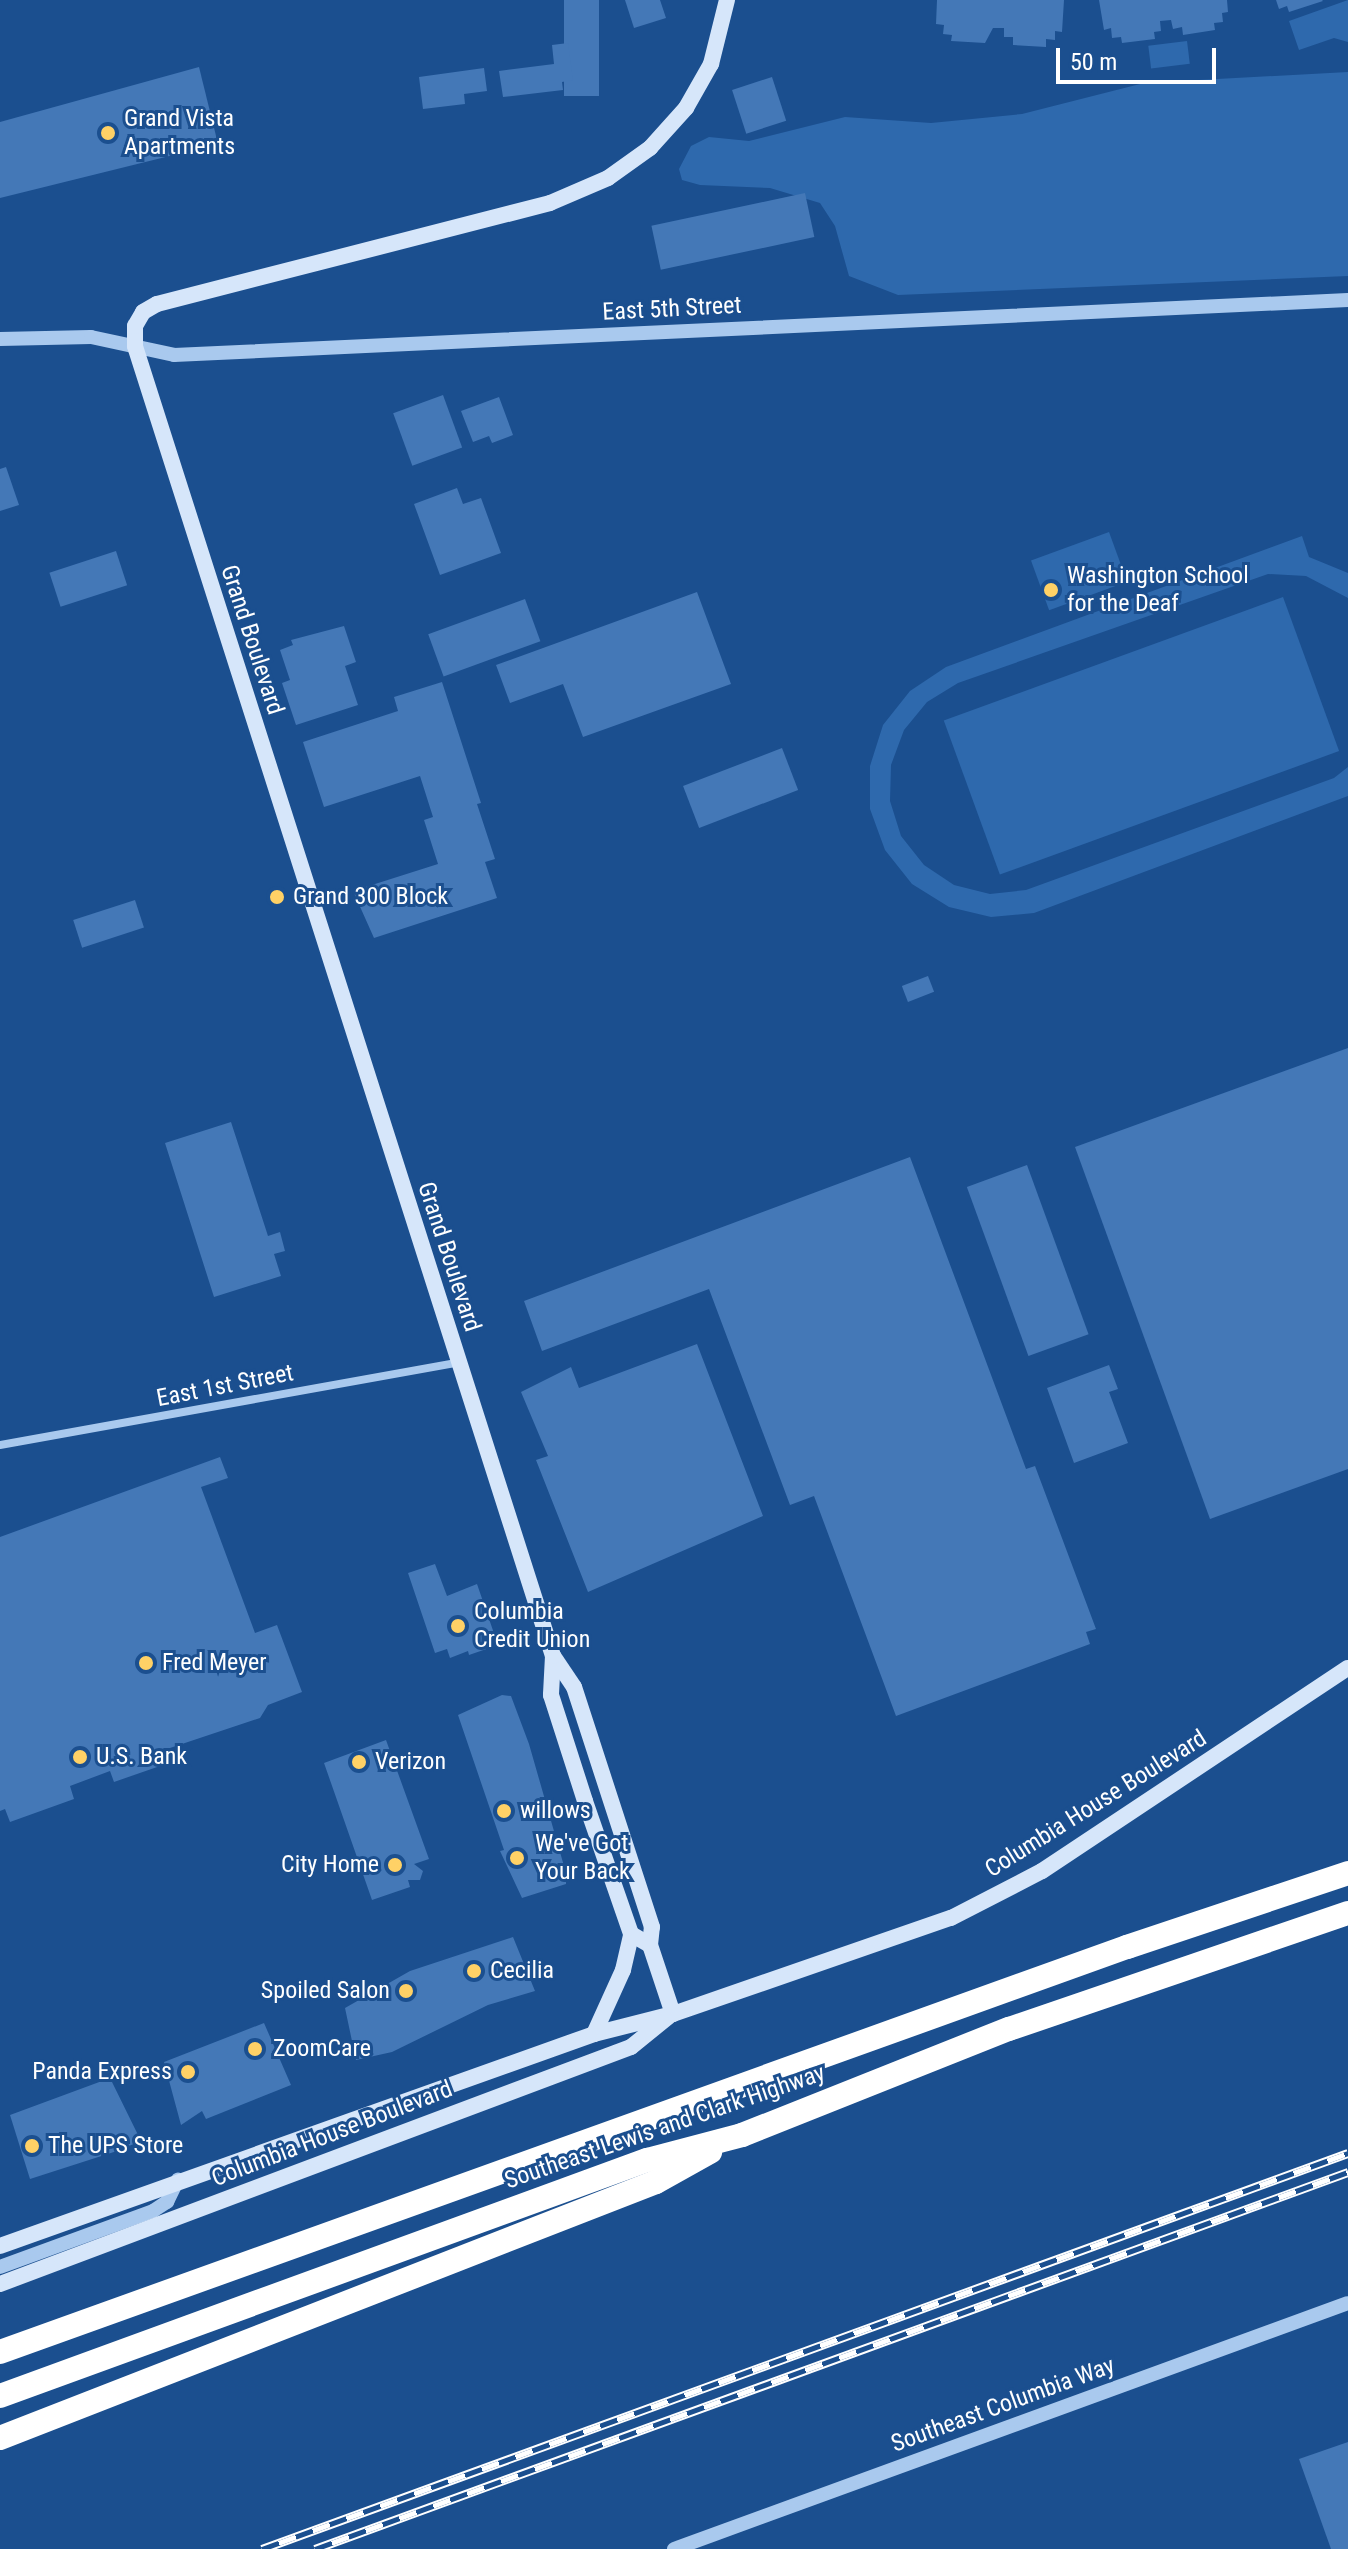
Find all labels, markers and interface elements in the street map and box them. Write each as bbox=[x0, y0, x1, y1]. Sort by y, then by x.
scale bar bbox=[1060, 32, 1220, 82]
text: 50 m bbox=[1070, 48, 1117, 76]
place label: Grand Vista Apartments bbox=[124, 105, 235, 161]
marker: Grand Vista Apartments bbox=[99, 124, 117, 142]
street label: East 5th Street bbox=[602, 291, 742, 327]
street label: Grand Boulevard bbox=[214, 562, 290, 718]
place label: Washington School for the Deaf bbox=[1067, 562, 1249, 618]
marker: Washington School for the Deaf bbox=[1042, 581, 1060, 599]
place label: Grand 300 Block bbox=[293, 883, 448, 911]
marker: Grand 300 Block bbox=[268, 888, 286, 906]
street label: Grand Boulevard bbox=[411, 1179, 487, 1335]
street label: East 1st Street bbox=[154, 1359, 296, 1413]
place label: Columbia Credit Union bbox=[474, 1598, 590, 1654]
marker: Columbia Credit Union bbox=[449, 1617, 467, 1635]
place label: Fred Meyer bbox=[162, 1649, 267, 1677]
marker: Fred Meyer bbox=[137, 1654, 155, 1672]
street label: Columbia House Boulevard bbox=[980, 1724, 1212, 1884]
place label: U.S. Bank bbox=[96, 1743, 187, 1771]
marker: U.S. Bank bbox=[71, 1748, 89, 1766]
place label: Verizon bbox=[375, 1748, 446, 1776]
marker: Verizon bbox=[350, 1753, 368, 1771]
place label: willows bbox=[520, 1797, 591, 1825]
marker: willows bbox=[495, 1802, 513, 1820]
place label: We've Got Your Back bbox=[535, 1830, 630, 1886]
marker: We've Got Your Back bbox=[506, 1847, 528, 1869]
place label: City Home bbox=[281, 1851, 379, 1879]
marker: City Home bbox=[386, 1856, 404, 1874]
place label: Cecilia bbox=[490, 1957, 554, 1985]
marker: Cecilia bbox=[465, 1962, 483, 1980]
place label: Spoiled Salon bbox=[261, 1977, 390, 2005]
marker: Spoiled Salon bbox=[397, 1982, 415, 2000]
place label: ZoomCare bbox=[273, 2035, 371, 2063]
marker: ZoomCare bbox=[244, 2038, 266, 2060]
place label: Panda Express bbox=[32, 2058, 172, 2086]
street label: Southeast Lewis and Clark Highway bbox=[501, 2059, 829, 2195]
marker: Panda Express bbox=[179, 2063, 197, 2081]
street label: Columbia House Boulevard bbox=[208, 2075, 456, 2193]
place label: The UPS Store bbox=[48, 2132, 183, 2160]
marker: The UPS Store bbox=[23, 2137, 41, 2155]
street label: Southeast Columbia Way bbox=[887, 2351, 1119, 2459]

